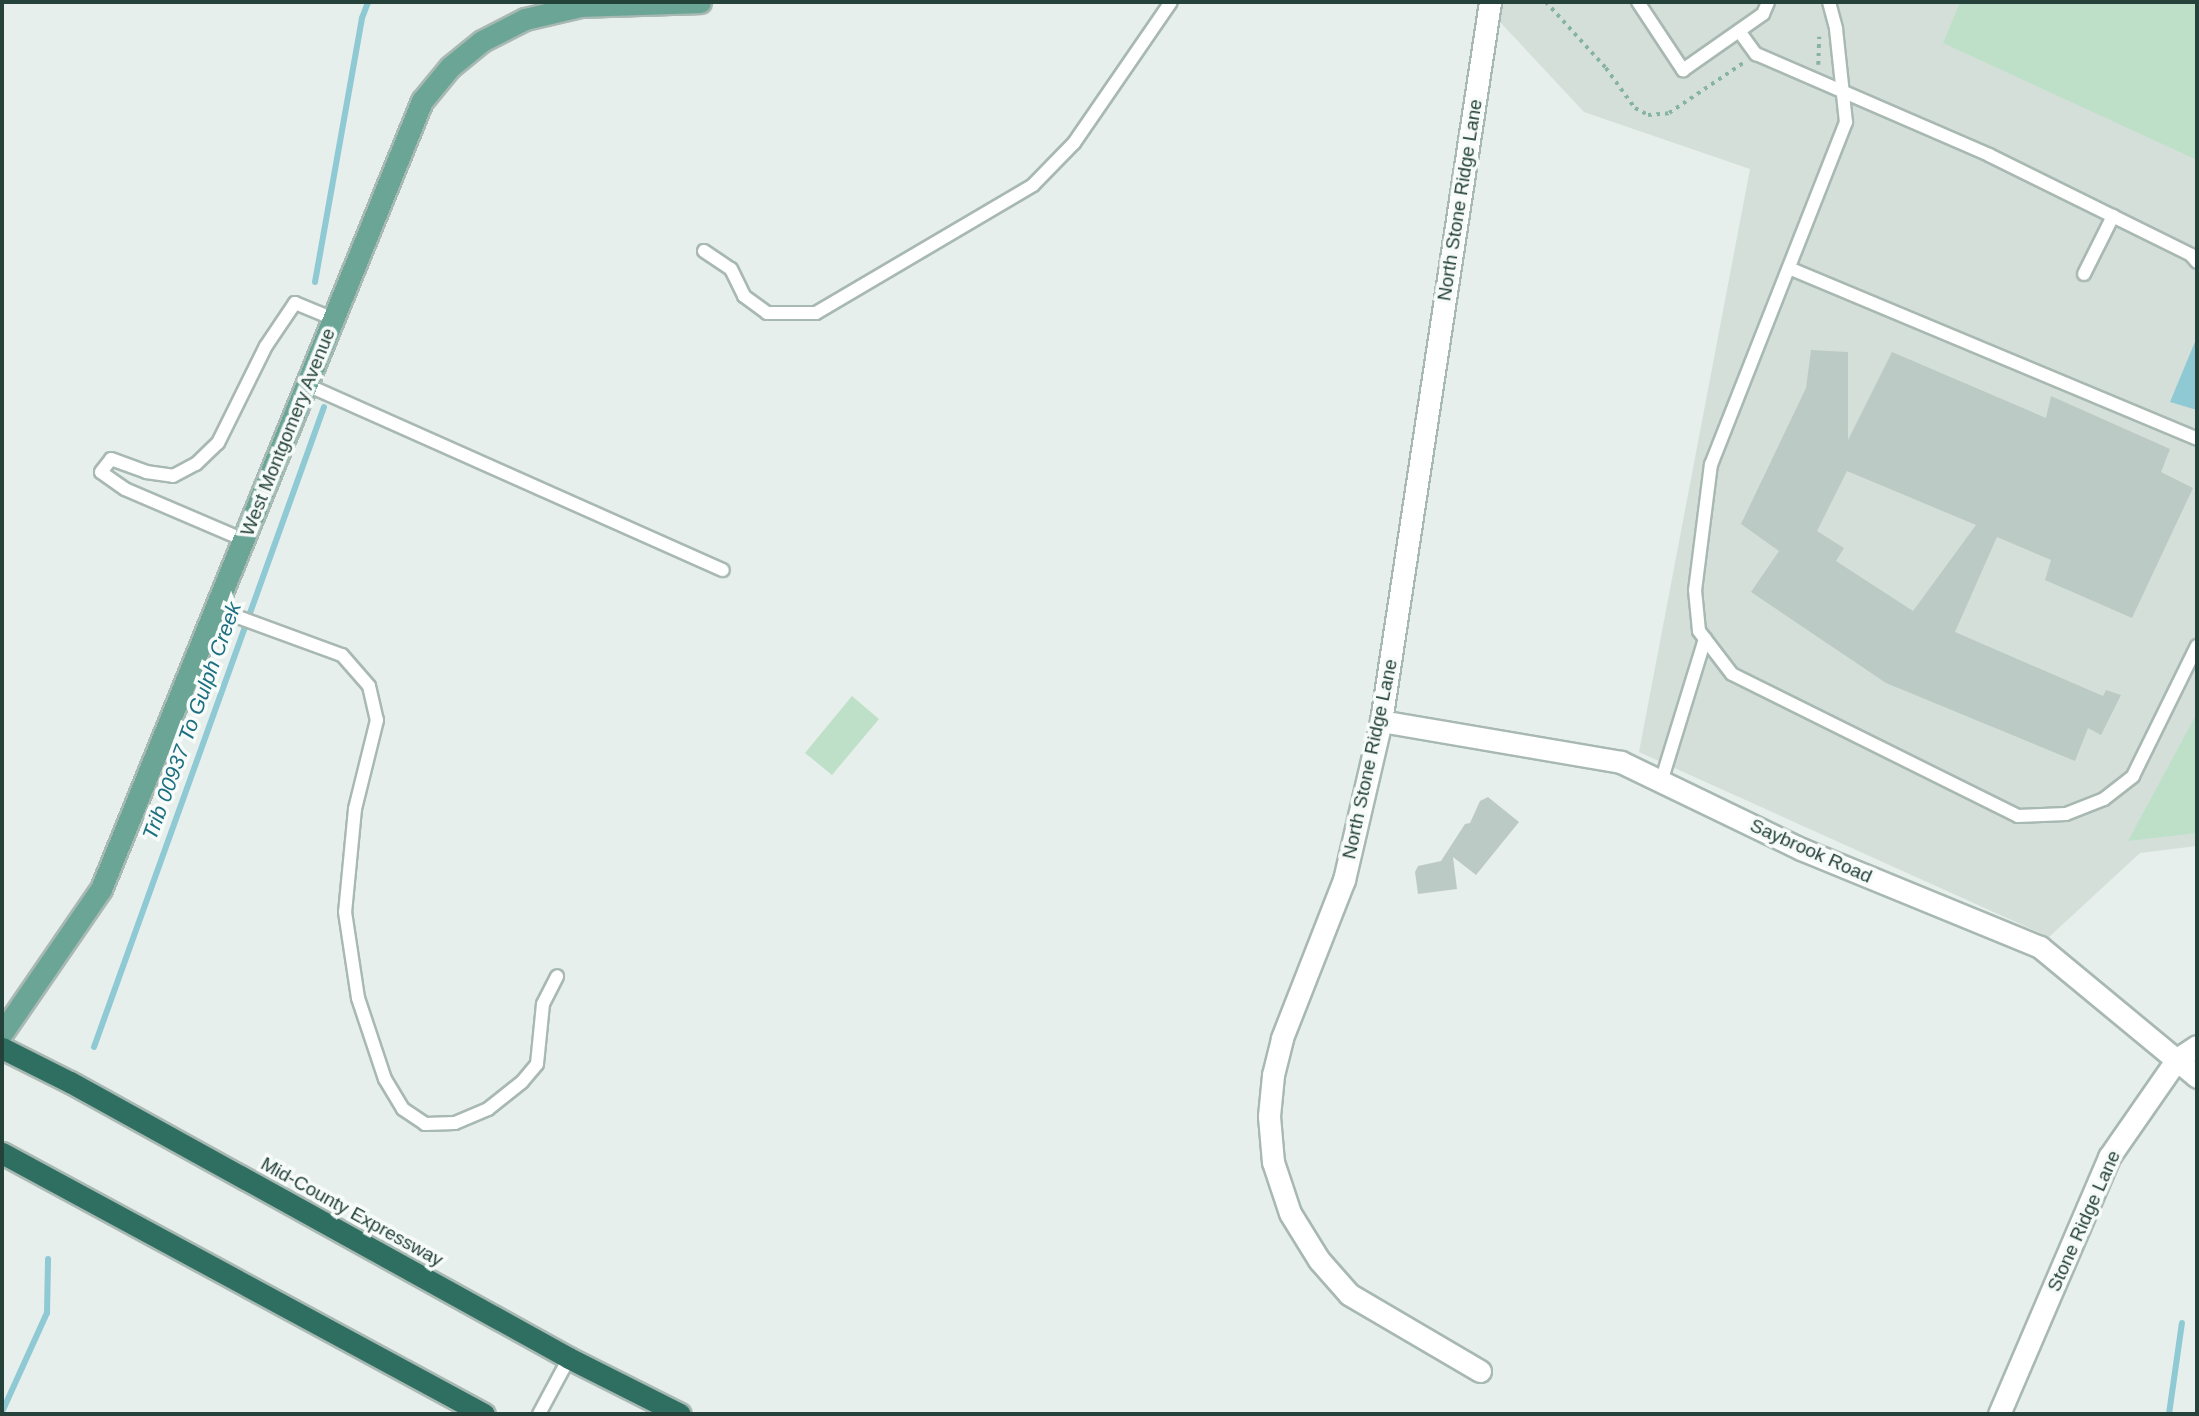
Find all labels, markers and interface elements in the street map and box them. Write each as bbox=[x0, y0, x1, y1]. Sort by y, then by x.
street label: North Stone Ridge Lane bbox=[1433, 98, 1487, 302]
street label: West Montgomery Avenue bbox=[236, 324, 340, 540]
water label: Trib 00937 To Gulph Creek bbox=[137, 599, 247, 843]
street label: North Stone Ridge Lane bbox=[1338, 657, 1402, 861]
street label: Saybrook Road bbox=[1747, 814, 1875, 888]
street label: Stone Ridge Lane bbox=[2043, 1147, 2125, 1295]
street label: Mid-County Expressway bbox=[257, 1152, 447, 1272]

